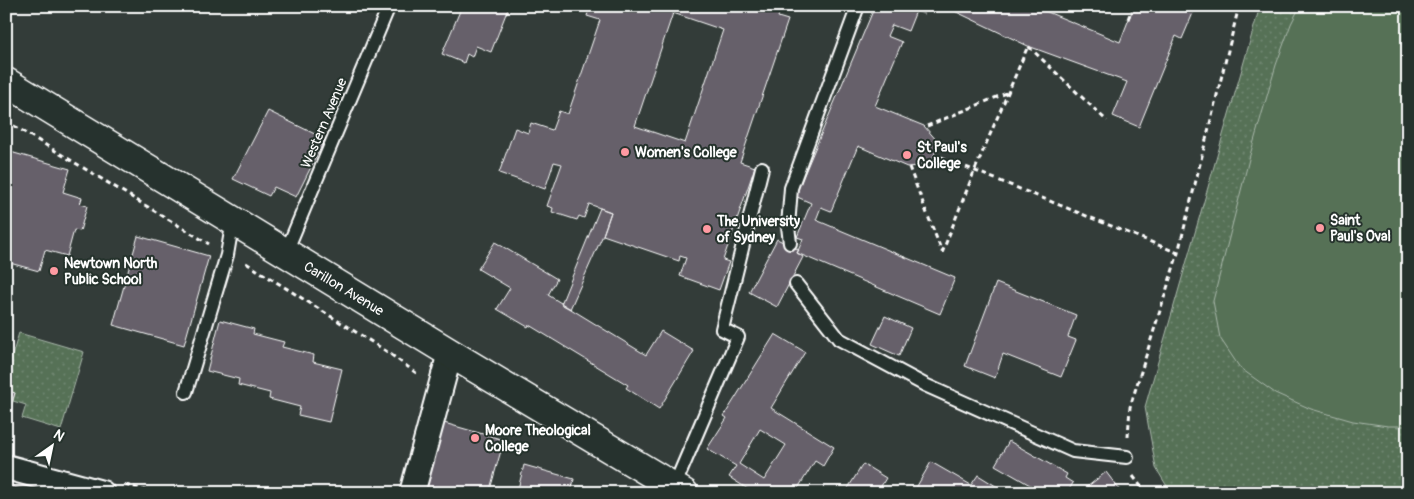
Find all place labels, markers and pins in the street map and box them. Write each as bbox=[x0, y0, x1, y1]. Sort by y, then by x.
place label: St Paul's College bbox=[917, 139, 967, 172]
place label: Women's College bbox=[635, 144, 738, 161]
marker: Women's College bbox=[619, 146, 631, 158]
marker: St Paul's College bbox=[901, 149, 913, 161]
place label: Saint Paul's Oval bbox=[1330, 212, 1391, 245]
place label: The University of Sydney bbox=[716, 213, 800, 246]
marker: Saint Paul's Oval bbox=[1314, 222, 1326, 234]
marker: The University of Sydney bbox=[701, 223, 713, 235]
place label: Newtown North Public School bbox=[64, 255, 158, 288]
marker: Newtown North Public School bbox=[48, 265, 60, 277]
place label: Moore Theological College bbox=[485, 422, 591, 455]
marker: Moore Theological College bbox=[469, 432, 481, 444]

